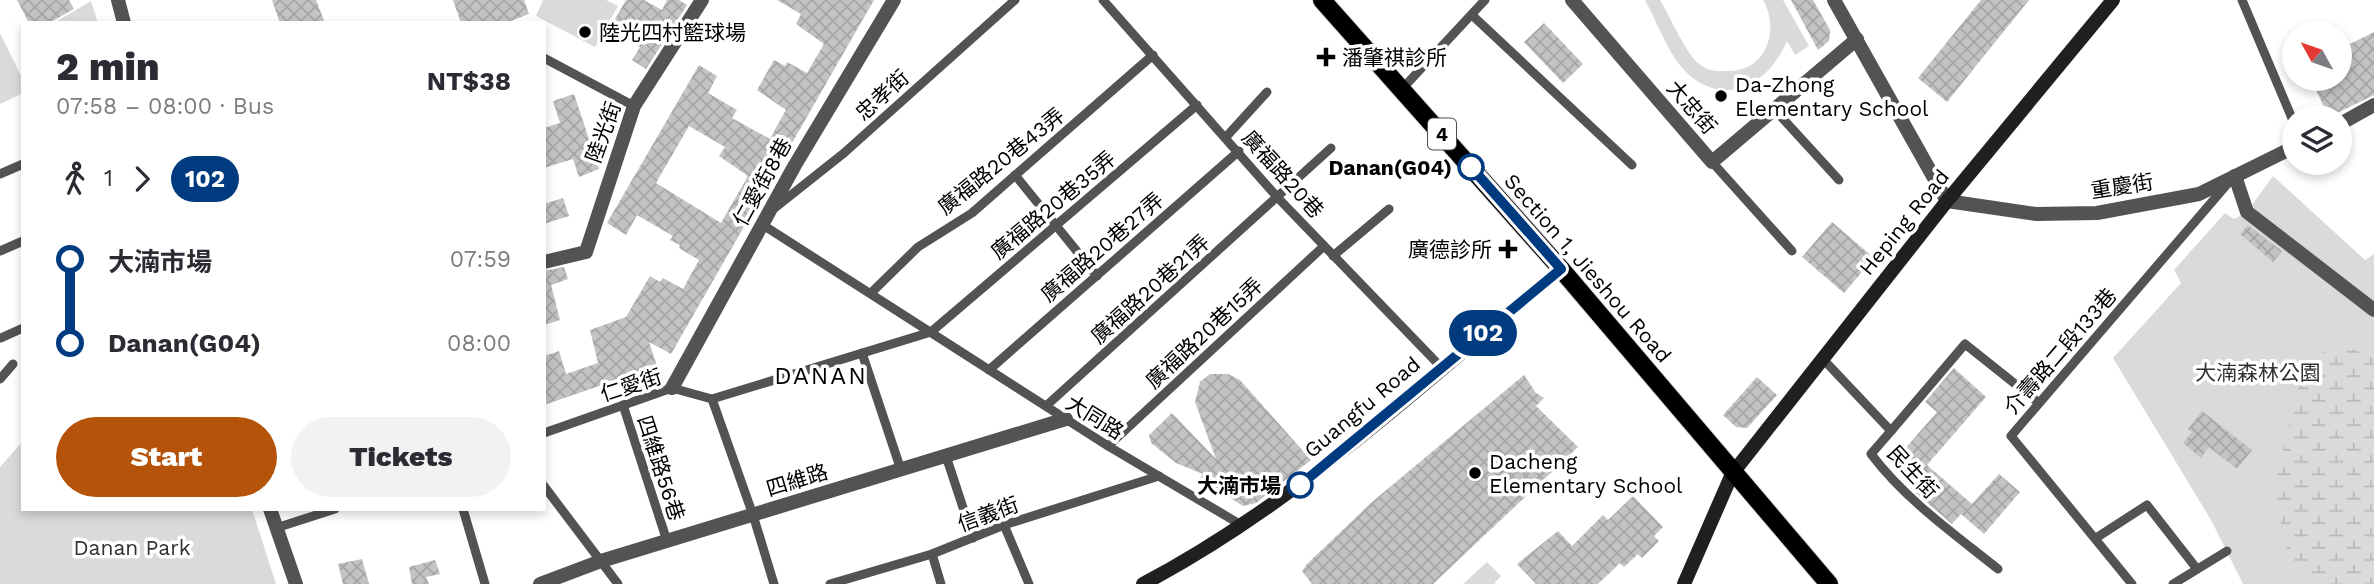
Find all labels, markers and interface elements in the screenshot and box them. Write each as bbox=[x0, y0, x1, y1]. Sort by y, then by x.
place label: 陸光四村籃球場 bbox=[599, 20, 746, 45]
north arrow bbox=[2282, 21, 2352, 91]
map controls bbox=[2282, 21, 2352, 175]
marker: 陸光四村籃球場 bbox=[577, 24, 593, 40]
text: 2 min bbox=[56, 45, 160, 89]
place label: 潘肇祺診所 bbox=[1342, 45, 1447, 70]
marker: 潘肇祺診所 bbox=[1316, 47, 1336, 67]
street label: 忠孝街 bbox=[850, 65, 914, 125]
text: NT$38 bbox=[427, 66, 511, 96]
place label: Da-Zhong Elementary School bbox=[1735, 72, 1929, 121]
street label: 大忠街 bbox=[1662, 75, 1722, 139]
marker: Da-Zhong Elementary School bbox=[1713, 88, 1729, 104]
text: 07:58 – 08:00 · Bus bbox=[56, 93, 274, 120]
street label: 陸光街 bbox=[580, 98, 626, 166]
street label: 廣福路20巷43弄 bbox=[933, 102, 1069, 220]
button: layers bbox=[2282, 105, 2352, 175]
road number: 4 bbox=[1428, 118, 1456, 150]
street label: 廣福路20巷 bbox=[1237, 125, 1329, 223]
street label: 仁愛街8巷 bbox=[728, 134, 796, 230]
street label: 廣福路20巷35弄 bbox=[986, 146, 1120, 264]
marker: Danan(G04) bbox=[1458, 154, 1484, 180]
place label: Danan(G04) bbox=[1329, 155, 1452, 180]
icon: walk bbox=[56, 160, 94, 198]
icon: forward bbox=[123, 160, 161, 198]
street label: Heping Road bbox=[1854, 164, 1954, 280]
text: 1 bbox=[104, 165, 113, 192]
text: 102 bbox=[185, 165, 225, 193]
street label: Section 1, Jieshou Road bbox=[1499, 168, 1677, 368]
street label: 重慶街 bbox=[2089, 169, 2155, 203]
street label: 廣福路20巷27弄 bbox=[1036, 187, 1168, 307]
street label: 廣福路20巷21弄 bbox=[1086, 229, 1214, 349]
place label: 廣德診所 bbox=[1408, 237, 1492, 262]
marker: 廣德診所 bbox=[1498, 239, 1518, 259]
text: 07:59 bbox=[450, 246, 511, 273]
text: 大湳市場 bbox=[108, 247, 212, 277]
street label: 廣福路20巷15弄 bbox=[1140, 272, 1268, 394]
street label: 介壽路二段133巷 bbox=[1999, 283, 2121, 419]
line badge: 102 bbox=[1443, 310, 1523, 356]
text: 102 bbox=[1463, 319, 1503, 347]
text: Danan(G04) bbox=[108, 328, 261, 358]
text: 08:00 bbox=[447, 330, 511, 357]
street label: Guangfu Road bbox=[1299, 351, 1425, 463]
park label: 大湳森林公園 bbox=[2195, 360, 2321, 385]
district label: DANAN bbox=[774, 362, 868, 390]
street label: 仁愛街 bbox=[597, 363, 665, 407]
street label: 大同路 bbox=[1062, 390, 1128, 444]
street label: 四維路56巷 bbox=[632, 412, 690, 524]
button: Start bbox=[56, 417, 277, 497]
button: Tickets bbox=[291, 417, 511, 497]
street label: 民生街 bbox=[1882, 440, 1944, 504]
place label: Dacheng Elementary School bbox=[1489, 449, 1683, 498]
street label: 四維路 bbox=[763, 459, 831, 501]
marker: Dacheng Elementary School bbox=[1467, 465, 1483, 481]
marker: 大湳市場 bbox=[1287, 472, 1313, 498]
place label: 大湳市場 bbox=[1197, 473, 1281, 498]
street label: 信義街 bbox=[954, 491, 1022, 537]
park label: Danan Park bbox=[73, 535, 191, 560]

